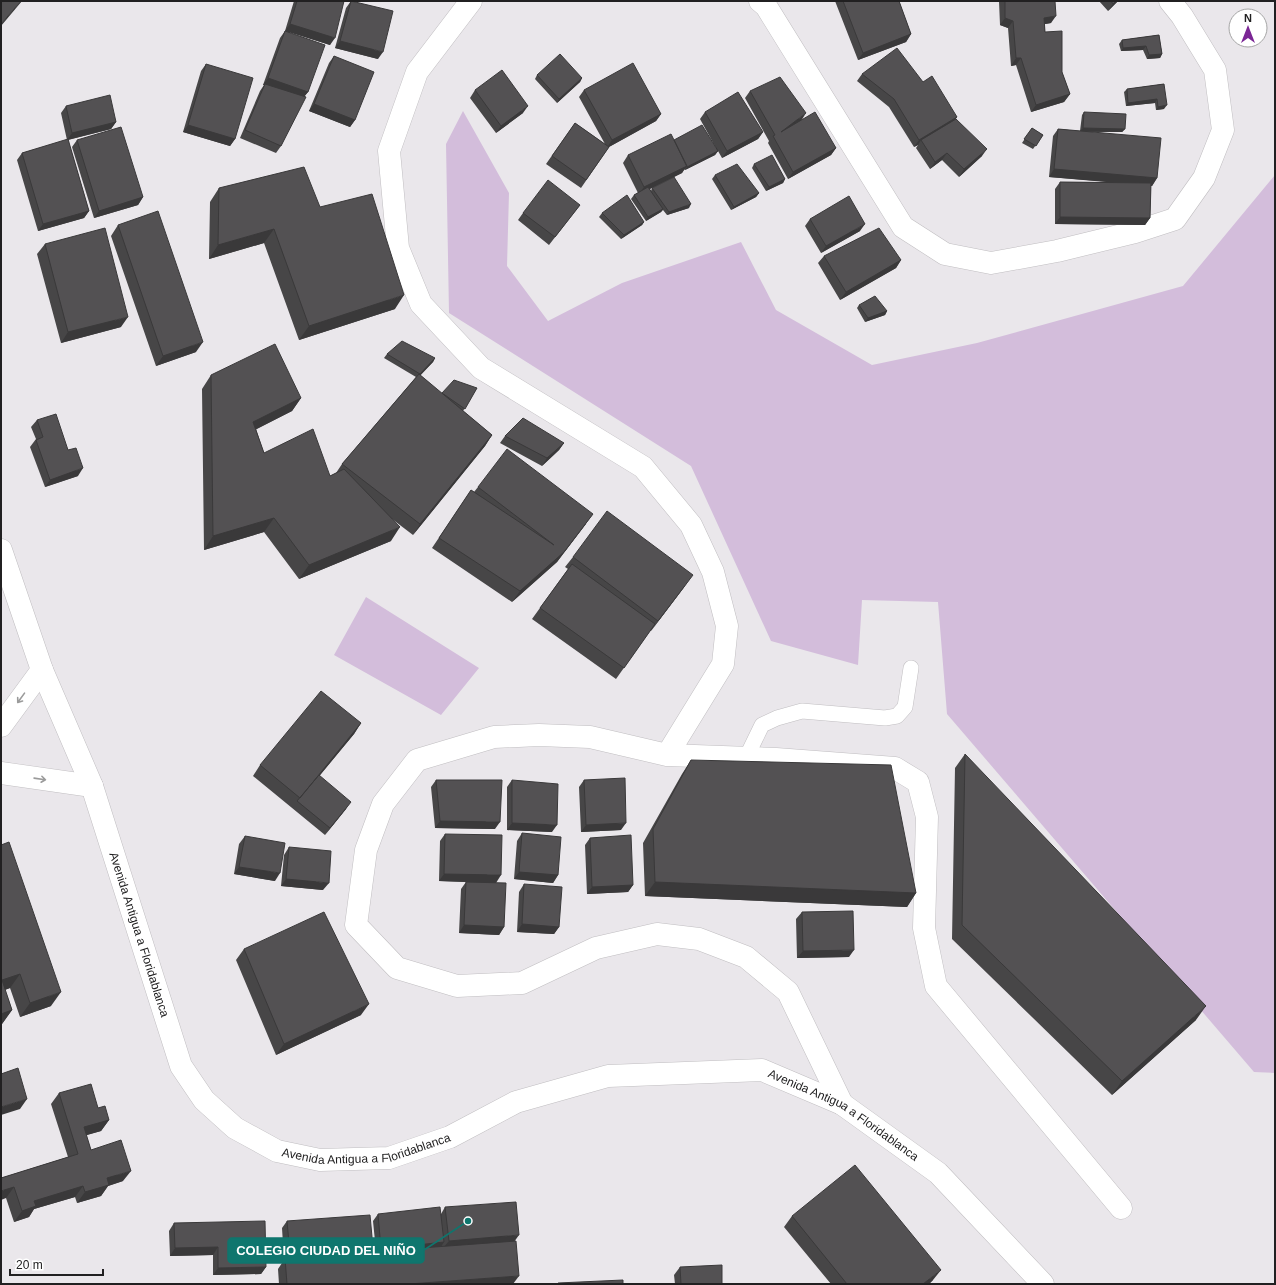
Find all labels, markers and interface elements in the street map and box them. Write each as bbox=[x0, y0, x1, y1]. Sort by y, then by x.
north arrow bbox=[1228, 8, 1268, 48]
text: N bbox=[1244, 12, 1252, 24]
one-way arrow bbox=[17, 692, 25, 703]
one-way arrow bbox=[33, 775, 46, 783]
street label: Avenida Antigua a Floridablanca bbox=[106, 850, 172, 1019]
street label: Avenida Antigua a Floridablanca bbox=[766, 1066, 922, 1164]
street label: Avenida Antigua a Floridablanca bbox=[281, 1130, 453, 1167]
callout: COLEGIO CIUDAD DEL NIÑO bbox=[228, 1238, 424, 1263]
text: COLEGIO CIUDAD DEL NIÑO bbox=[236, 1243, 416, 1258]
scale bar bbox=[10, 1251, 103, 1277]
text: 20 m bbox=[16, 1258, 43, 1272]

